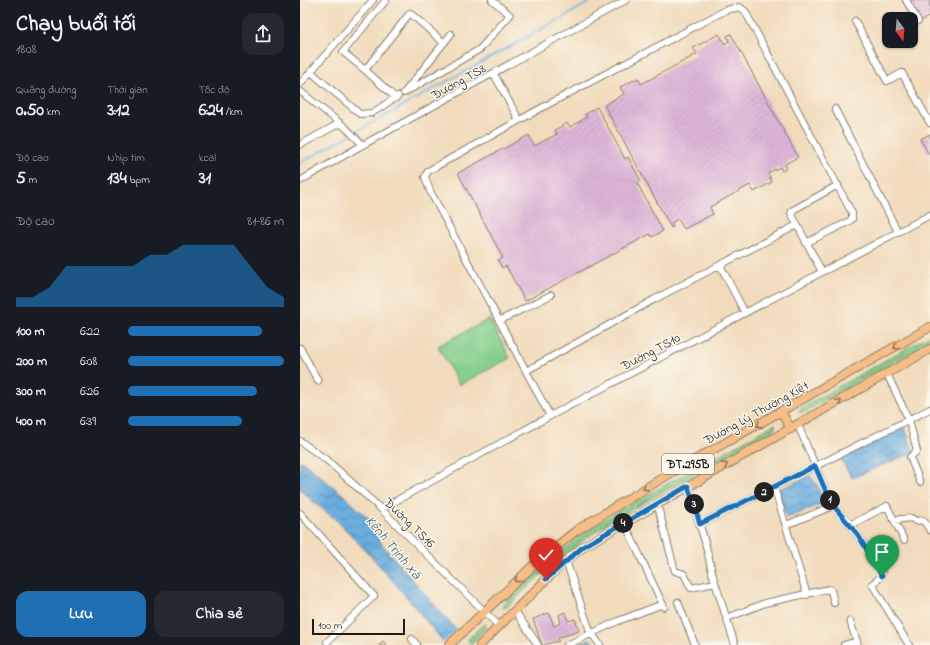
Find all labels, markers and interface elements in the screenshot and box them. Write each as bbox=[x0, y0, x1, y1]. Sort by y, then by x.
text: Chạy buổi tối bbox=[16, 9, 136, 41]
north arrow bbox=[882, 12, 918, 48]
map controls bbox=[882, 12, 918, 48]
button: share bbox=[242, 13, 284, 55]
text: 18:08 bbox=[16, 40, 37, 59]
street label: Đường TS8 bbox=[427, 59, 490, 106]
text: Quãng đường bbox=[16, 82, 77, 98]
text: Thời gian bbox=[107, 82, 148, 98]
text: Tốc độ bbox=[199, 82, 229, 98]
text: 0.50 bbox=[16, 98, 44, 123]
text: 3:12 bbox=[107, 98, 130, 123]
text: 6:24 bbox=[199, 98, 223, 123]
text: km bbox=[44, 104, 60, 120]
text: /km bbox=[223, 104, 243, 120]
text: Độ cao bbox=[16, 150, 49, 166]
text: Nhịp tim bbox=[107, 150, 145, 166]
text: kcal bbox=[199, 150, 216, 166]
text: 5 bbox=[16, 166, 26, 191]
text: 134 bbox=[107, 166, 127, 191]
text: 31 bbox=[199, 166, 211, 191]
text: m bbox=[26, 172, 37, 188]
text: bpm bbox=[127, 172, 150, 188]
text: Độ cao bbox=[16, 212, 55, 231]
text: 81–86 m bbox=[247, 212, 284, 231]
text: 100 m bbox=[16, 322, 45, 341]
text: 6:22 bbox=[80, 322, 100, 341]
street label: Đường TS10 bbox=[617, 329, 685, 377]
one-way arrow bbox=[893, 342, 900, 349]
text: 200 m bbox=[16, 352, 47, 371]
text: 6:08 bbox=[80, 352, 97, 371]
street label: Đường Lý Thường Kiệt bbox=[700, 376, 814, 451]
text: 300 m bbox=[16, 382, 46, 401]
text: 6:26 bbox=[80, 382, 99, 401]
one-way arrow bbox=[834, 399, 842, 407]
text: 400 m bbox=[16, 412, 46, 431]
text: 6:39 bbox=[80, 412, 96, 431]
one-way arrow bbox=[756, 420, 763, 427]
road number: ĐT.295B bbox=[662, 454, 714, 474]
one-way arrow bbox=[721, 463, 728, 470]
pin: 2 bbox=[754, 482, 774, 502]
one-way arrow bbox=[642, 484, 650, 491]
text: 2 bbox=[761, 484, 767, 500]
pin: 1 bbox=[820, 490, 840, 510]
text: 1 bbox=[828, 492, 832, 508]
street label: Đường TS16 bbox=[378, 493, 439, 553]
pin: 3 bbox=[684, 494, 704, 514]
text: 3 bbox=[692, 496, 696, 512]
water label: Kênh Trịnh Xá bbox=[360, 512, 426, 585]
pin: 4 bbox=[613, 513, 633, 533]
text: 4 bbox=[621, 515, 625, 531]
pin bbox=[865, 535, 899, 576]
pin bbox=[529, 538, 563, 579]
icon: arrive bbox=[871, 541, 893, 563]
icon: check bbox=[535, 544, 557, 566]
one-way arrow bbox=[515, 575, 522, 582]
button: Lưu bbox=[16, 591, 146, 637]
button: Chia sẻ bbox=[154, 591, 284, 637]
scale bar bbox=[312, 617, 405, 636]
text: 100 m bbox=[318, 618, 342, 634]

